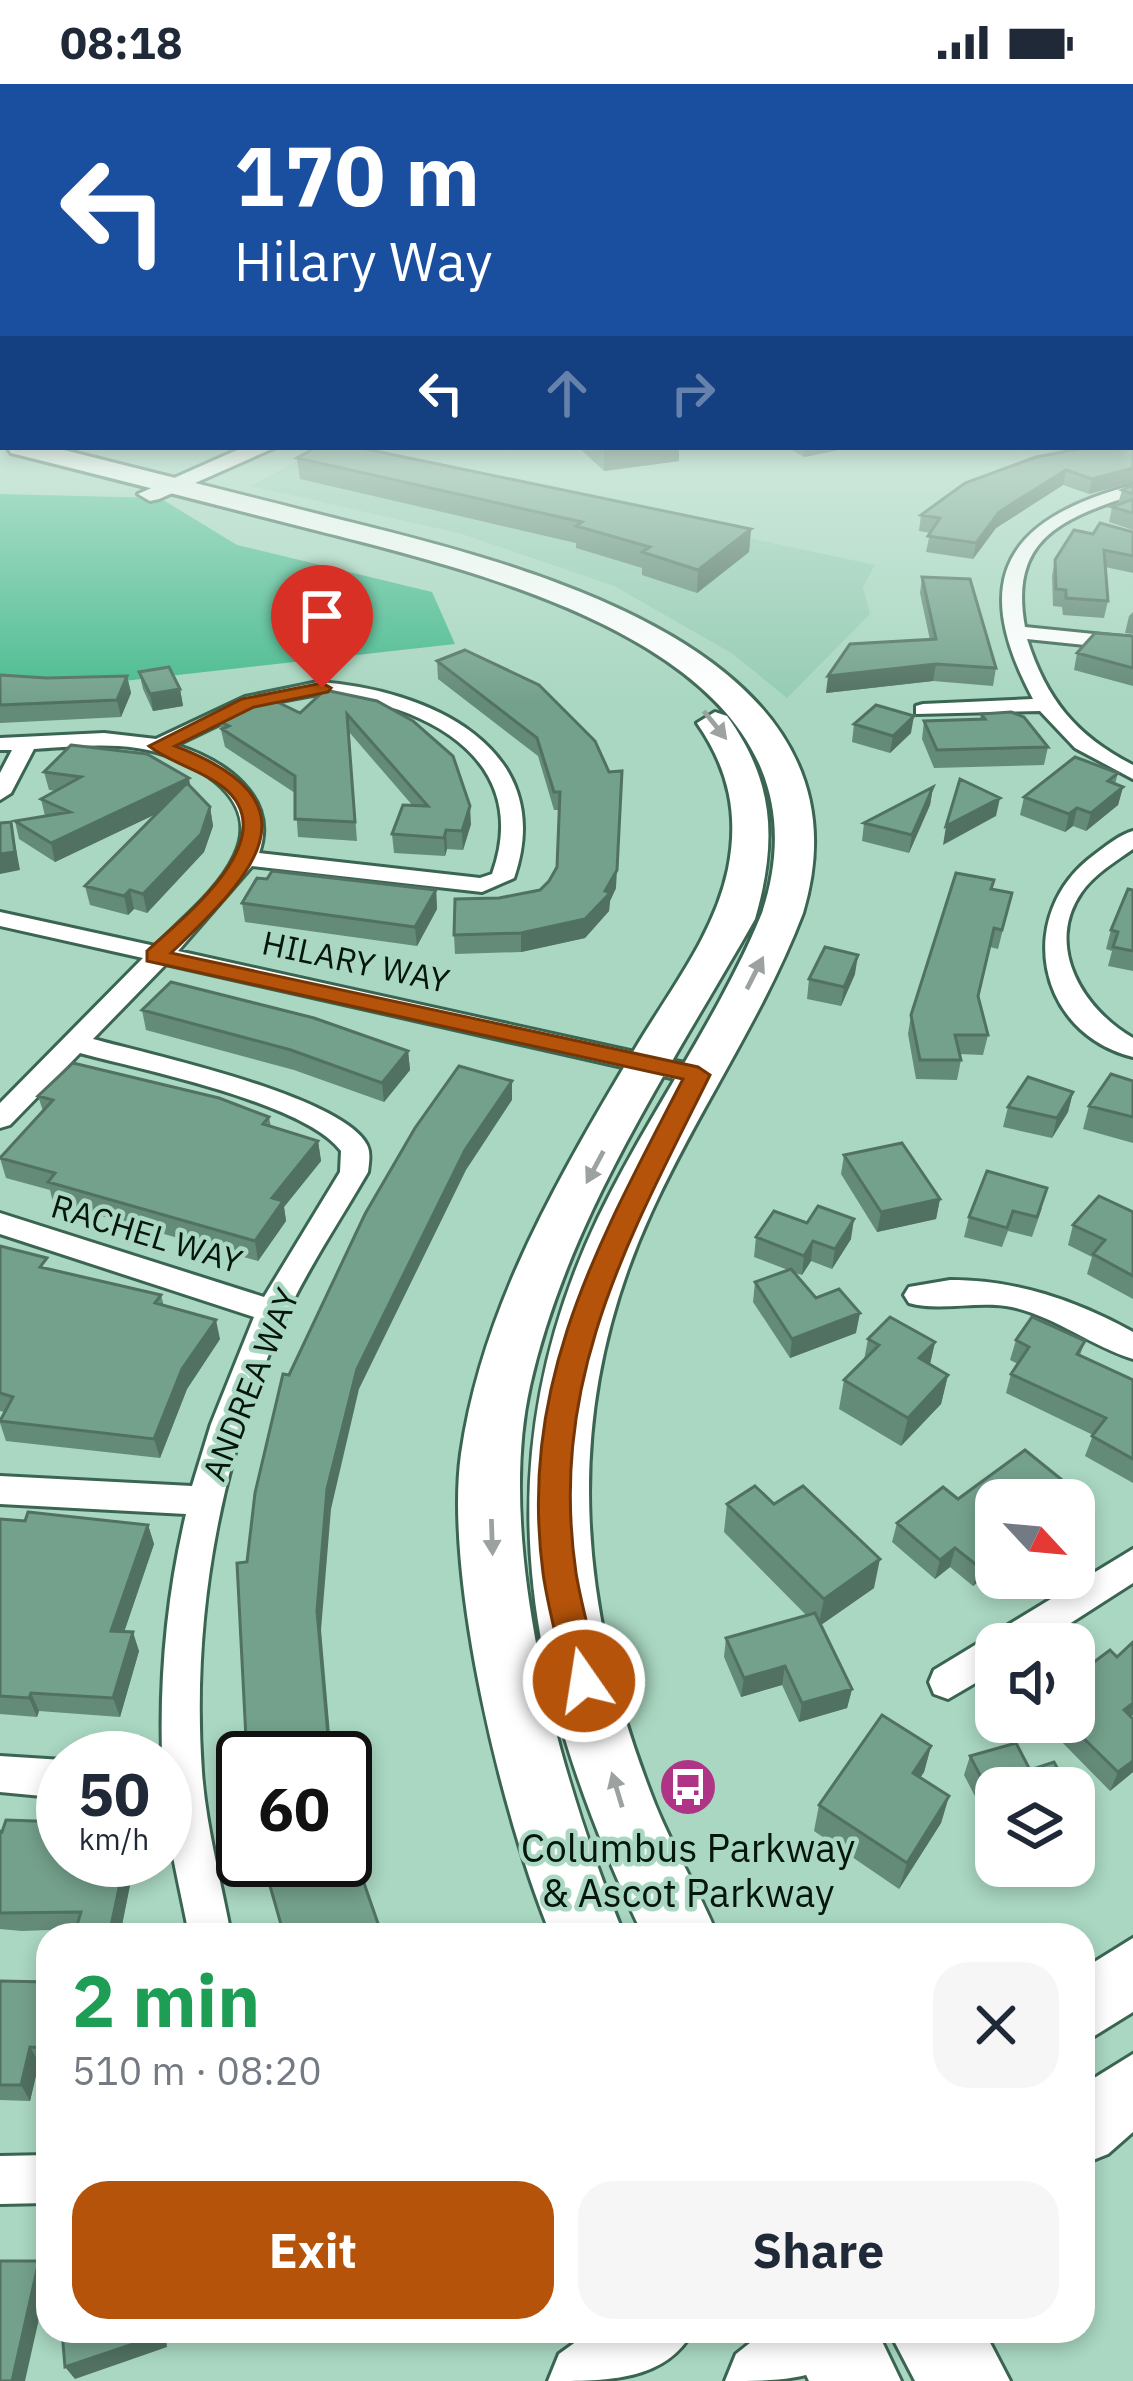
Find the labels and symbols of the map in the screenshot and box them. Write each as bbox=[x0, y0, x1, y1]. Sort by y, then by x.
pin bbox=[271, 565, 373, 688]
one-way arrow bbox=[702, 709, 727, 740]
street label: HILARY WAY bbox=[258, 920, 454, 1002]
one-way arrow bbox=[744, 955, 764, 990]
one-way arrow bbox=[585, 1150, 606, 1185]
street label: RACHEL WAY bbox=[46, 1184, 248, 1283]
street label: ANDREA WAY bbox=[192, 1281, 308, 1487]
north arrow bbox=[975, 1479, 1095, 1599]
one-way arrow bbox=[482, 1519, 501, 1557]
position arrow bbox=[521, 1618, 647, 1744]
speed limit sign: 60 bbox=[216, 1731, 372, 1887]
bus stop icon: Columbus Parkway & Ascot Parkway bbox=[657, 1756, 719, 1818]
one-way arrow bbox=[607, 1771, 626, 1808]
place label: Columbus Parkway & Ascot Parkway bbox=[521, 1822, 855, 1918]

